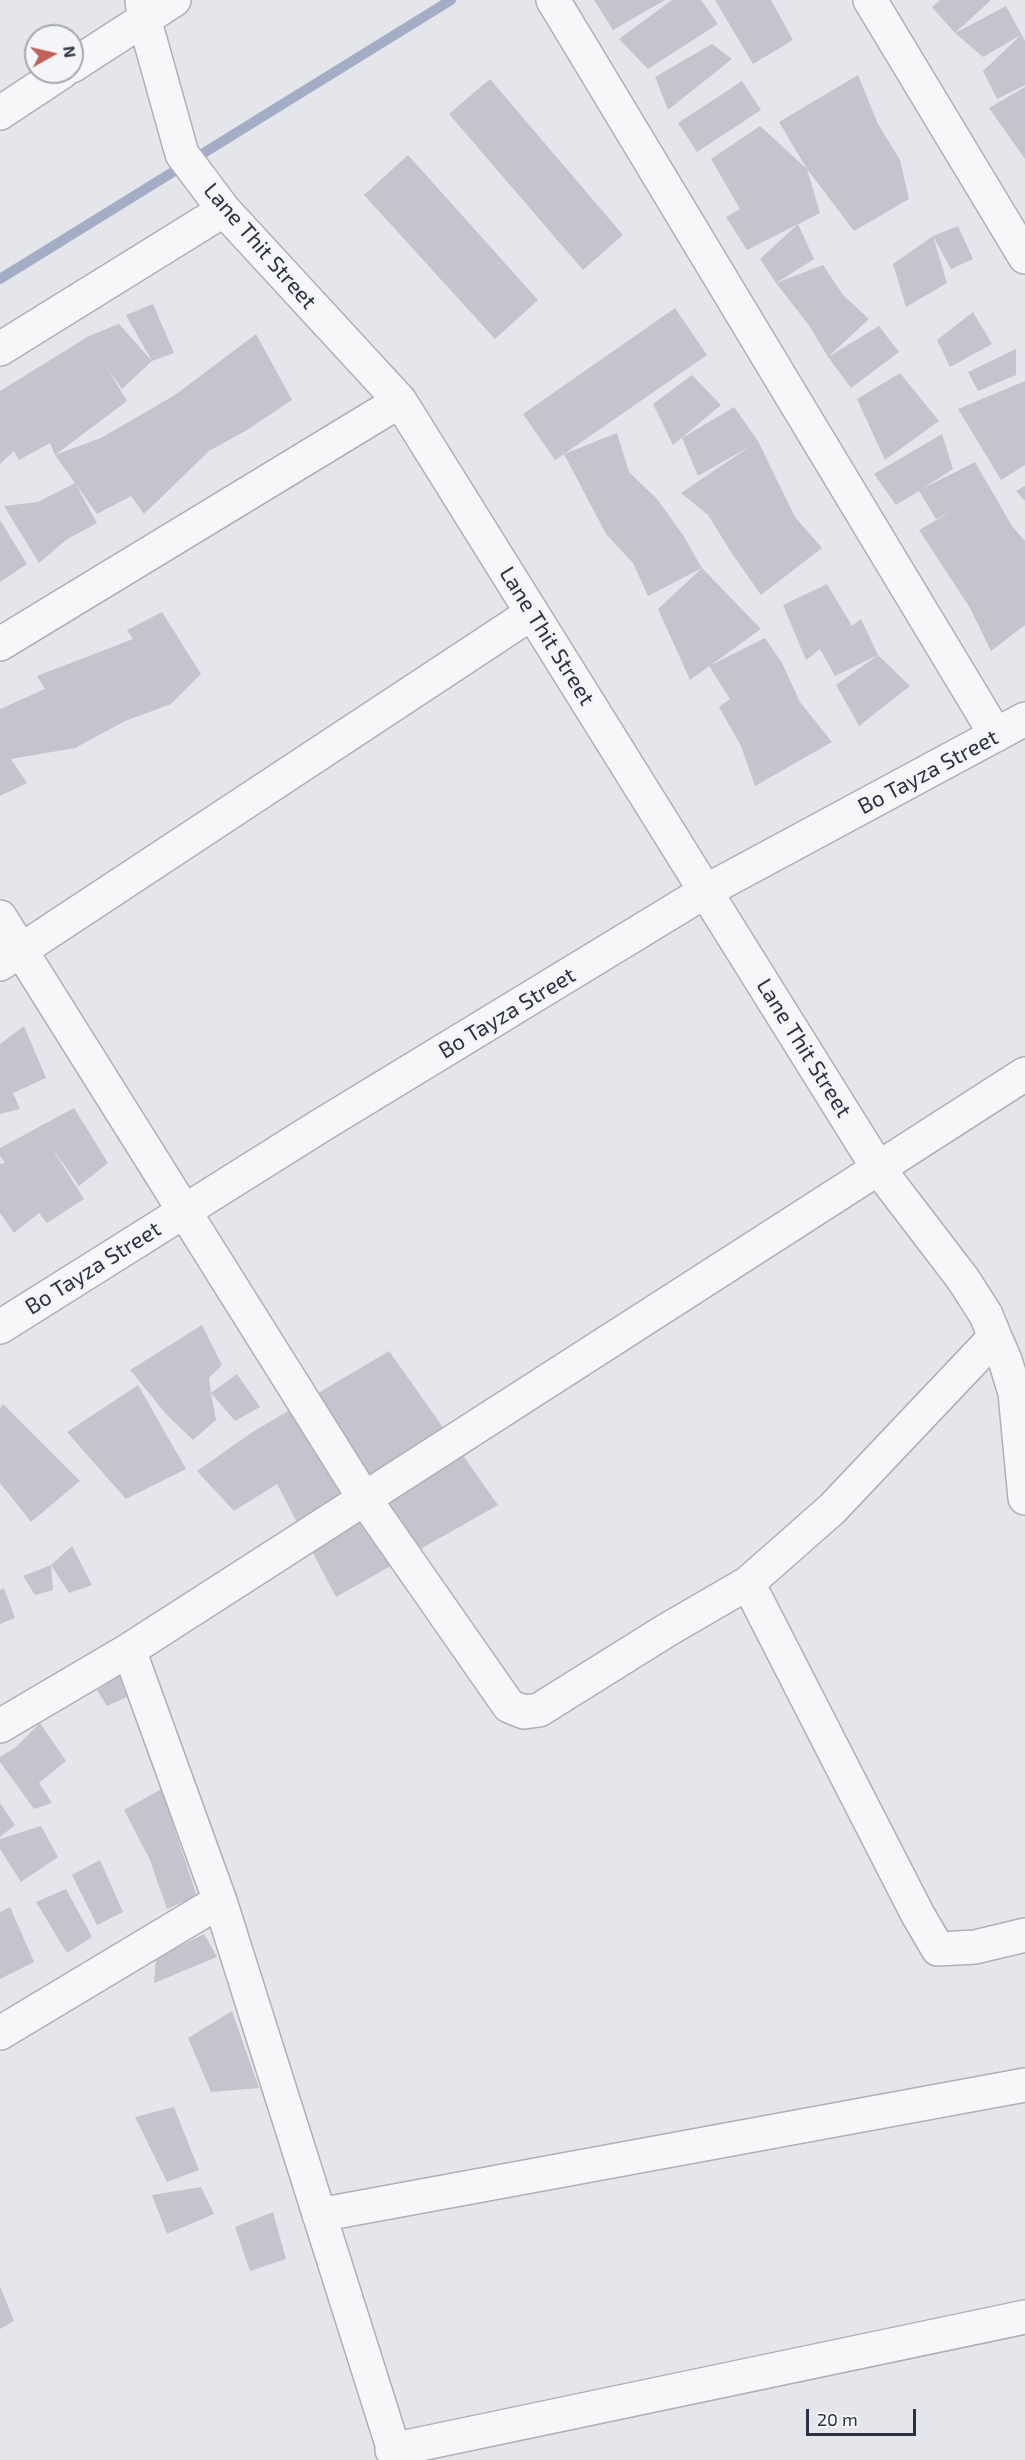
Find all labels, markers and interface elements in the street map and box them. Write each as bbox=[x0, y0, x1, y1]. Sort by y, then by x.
north arrow bbox=[24, 24, 84, 84]
text: N bbox=[60, 45, 81, 59]
street label: Lane Thit Street bbox=[198, 178, 322, 314]
street label: Lane Thit Street bbox=[494, 562, 600, 710]
street label: Bo Tayza Street bbox=[853, 724, 1003, 820]
street label: Bo Tayza Street bbox=[434, 962, 580, 1064]
street label: Lane Thit Street bbox=[751, 974, 857, 1122]
street label: Bo Tayza Street bbox=[20, 1216, 166, 1320]
scale bar bbox=[809, 2397, 918, 2435]
text: 20 m bbox=[817, 2408, 858, 2430]

